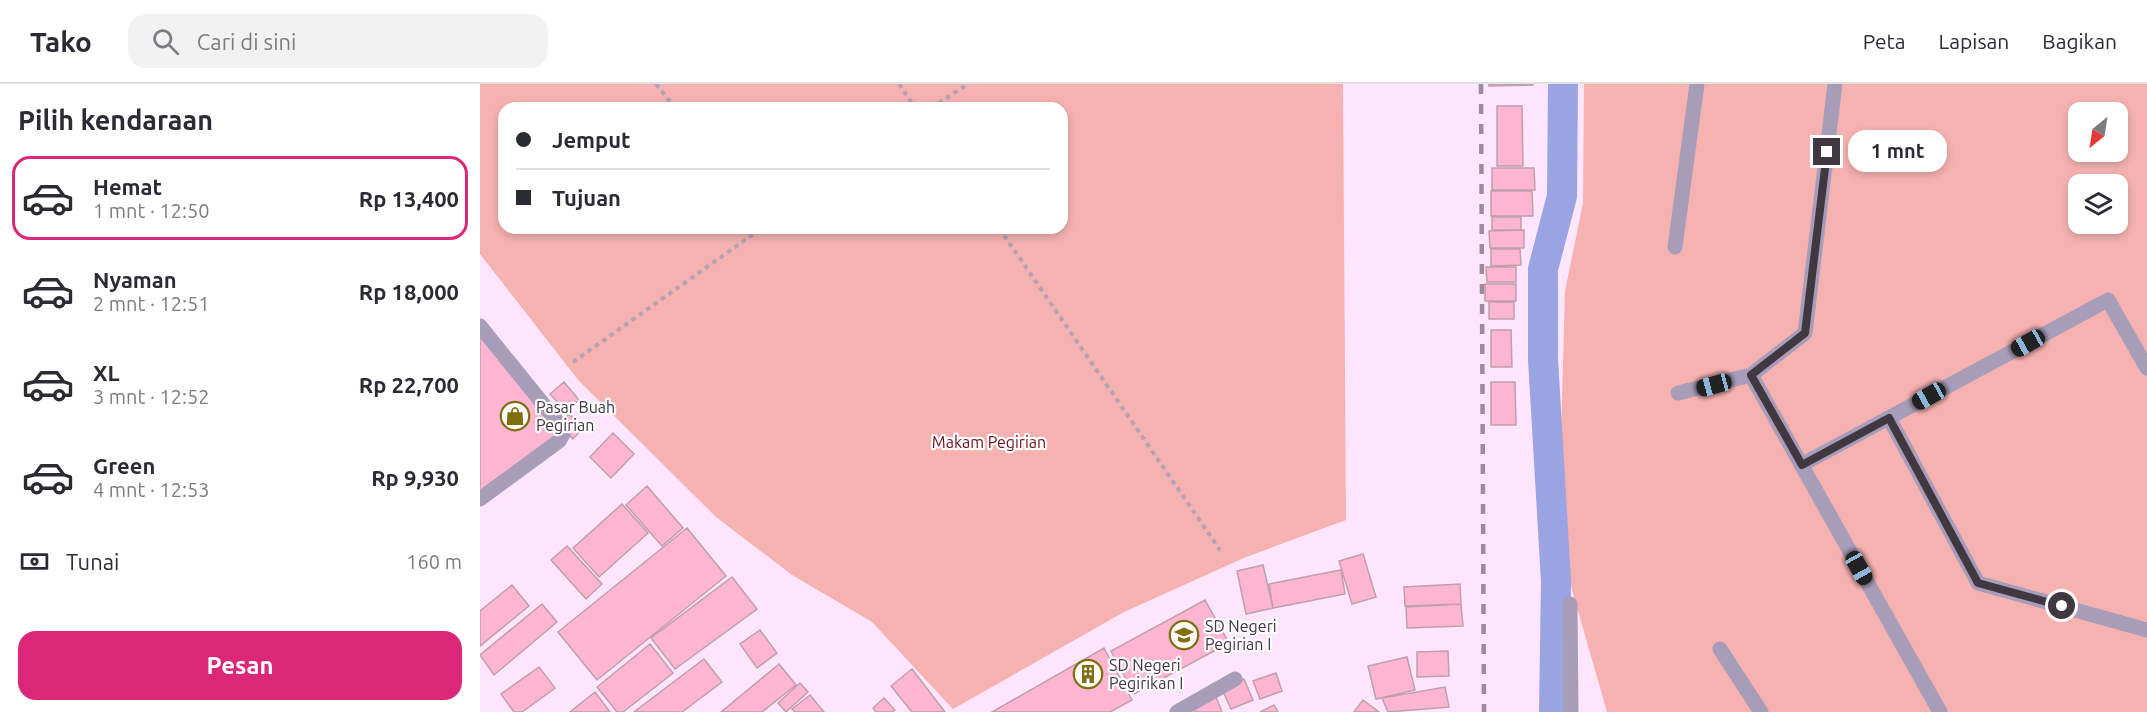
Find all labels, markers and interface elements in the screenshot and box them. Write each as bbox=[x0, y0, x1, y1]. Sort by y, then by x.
search box bbox=[128, 14, 548, 68]
icon: search bbox=[149, 25, 182, 58]
text: Tako bbox=[30, 26, 92, 57]
text: Cari di sini bbox=[197, 29, 296, 54]
text: Peta bbox=[1863, 29, 1906, 53]
text: Lapisan bbox=[1939, 29, 2009, 53]
text: Bagikan bbox=[2042, 29, 2117, 53]
north arrow bbox=[2068, 102, 2128, 162]
map controls bbox=[2068, 102, 2128, 234]
text: Pilih kendaraan bbox=[18, 105, 213, 135]
text: Jemput bbox=[552, 127, 631, 152]
callout: 1 mnt bbox=[1848, 131, 1947, 173]
route end bbox=[1813, 138, 1840, 165]
text: 1 mnt bbox=[1871, 139, 1924, 162]
icon: car bbox=[21, 171, 75, 225]
text: Hemat bbox=[93, 174, 162, 199]
button: layers bbox=[2068, 174, 2128, 234]
text: Tujuan bbox=[552, 185, 621, 210]
text: Rp 13,400 bbox=[359, 186, 459, 211]
text: 1 mnt · 12:50 bbox=[93, 199, 210, 222]
icon: car bbox=[21, 264, 75, 318]
text: Nyaman bbox=[93, 267, 177, 292]
text: Rp 18,000 bbox=[359, 279, 459, 304]
text: 2 mnt · 12:51 bbox=[93, 292, 210, 315]
car bbox=[2008, 326, 2048, 360]
icon: car bbox=[21, 357, 75, 411]
text: XL bbox=[93, 360, 120, 385]
text: Rp 22,700 bbox=[359, 372, 459, 397]
car bbox=[1694, 372, 1734, 398]
car bbox=[1909, 379, 1949, 413]
text: 3 mnt · 12:52 bbox=[93, 385, 210, 408]
place label: Pasar Buah Pegirian bbox=[536, 398, 615, 434]
shop icon: Pasar Buah Pegirian bbox=[499, 400, 531, 432]
park label: Makam Pegirian bbox=[932, 433, 1046, 451]
icon: car bbox=[21, 450, 75, 504]
text: Green bbox=[93, 453, 155, 478]
text: Rp 9,930 bbox=[371, 465, 459, 490]
text: 4 mnt · 12:53 bbox=[93, 478, 210, 501]
icon: cash bbox=[18, 545, 51, 578]
car bbox=[1842, 548, 1876, 588]
text: Tunai bbox=[66, 549, 119, 574]
text: 160 m bbox=[406, 550, 462, 573]
route start bbox=[2048, 592, 2075, 619]
place label: SD Negeri Pegirian I bbox=[1205, 617, 1277, 653]
school or university icon: SD Negeri Pegirian I bbox=[1168, 619, 1200, 651]
button: Pesan bbox=[18, 631, 462, 700]
place label: SD Negeri Pegirikan I bbox=[1109, 656, 1183, 692]
building icon: SD Negeri Pegirikan I bbox=[1072, 658, 1104, 690]

